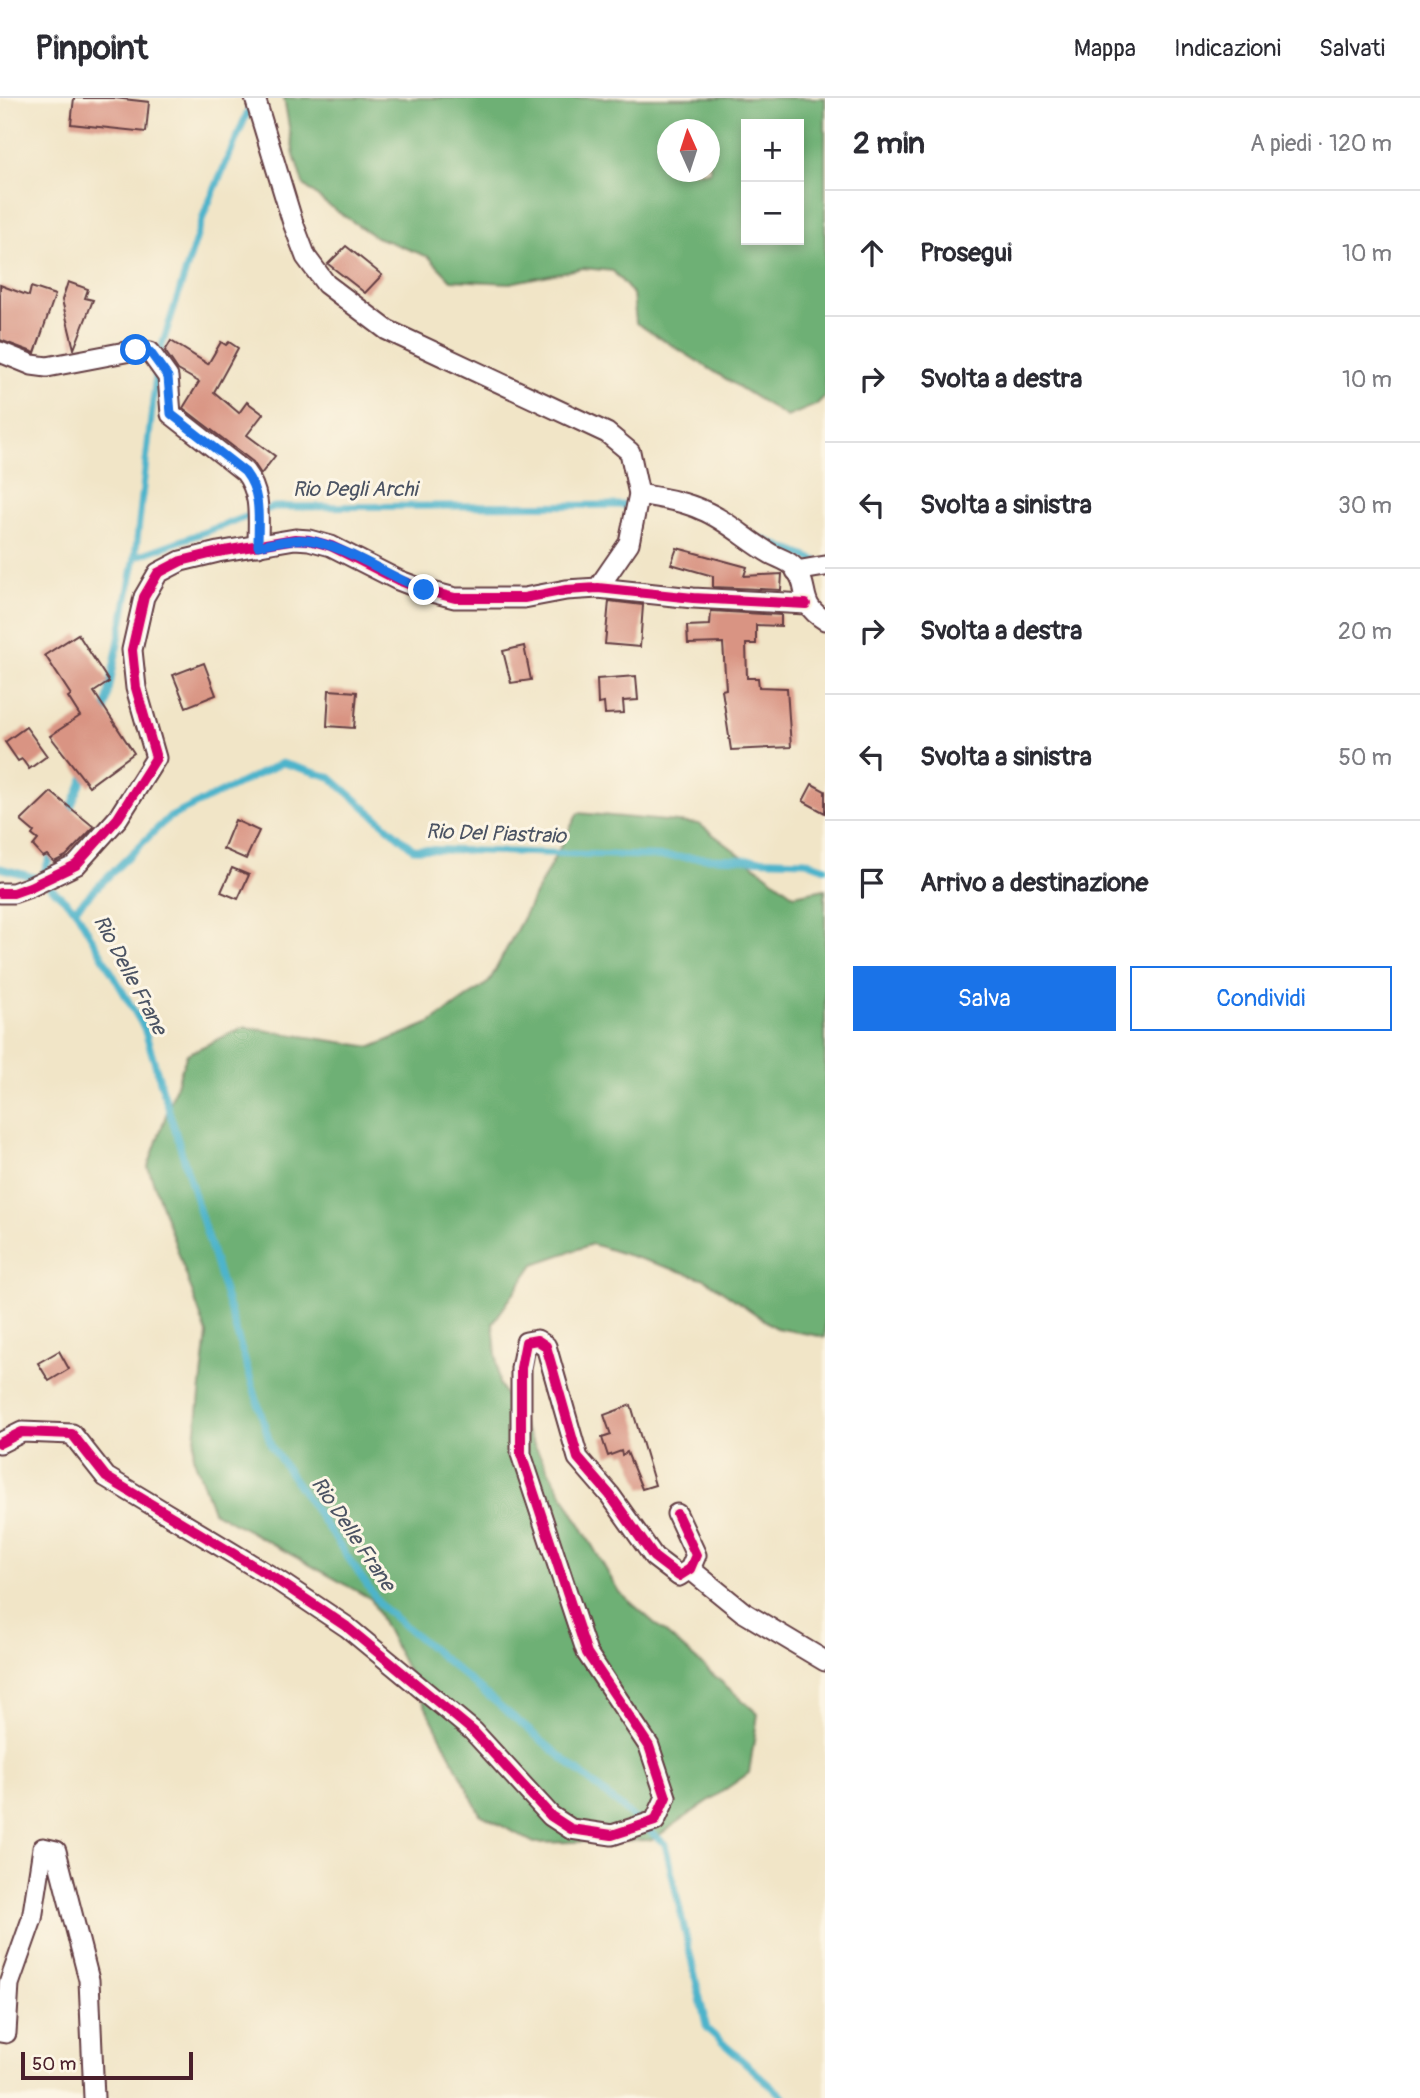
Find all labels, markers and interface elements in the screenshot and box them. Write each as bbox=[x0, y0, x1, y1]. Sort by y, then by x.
text: Pinpoint bbox=[35, 28, 148, 69]
text: Mappa bbox=[1074, 34, 1136, 63]
text: Indicazioni bbox=[1174, 34, 1281, 63]
text: Salvati bbox=[1319, 34, 1385, 63]
north arrow bbox=[657, 119, 720, 182]
map controls bbox=[741, 119, 804, 245]
button: + bbox=[741, 119, 804, 182]
text: 2 min bbox=[853, 125, 925, 162]
text: A piedi · 120 m bbox=[1250, 129, 1392, 158]
button: − bbox=[741, 182, 804, 245]
icon: ahead bbox=[853, 234, 891, 272]
text: Prosegui bbox=[920, 237, 1012, 269]
text: 10 m bbox=[1342, 239, 1392, 268]
route start bbox=[120, 334, 151, 365]
icon: right bbox=[853, 360, 891, 398]
text: Svolta a destra bbox=[920, 363, 1082, 395]
text: 10 m bbox=[1342, 365, 1392, 394]
water label: Rio Degli Archi bbox=[293, 476, 421, 503]
icon: left bbox=[853, 486, 891, 524]
text: Svolta a sinistra bbox=[920, 489, 1092, 521]
text: 30 m bbox=[1338, 491, 1392, 520]
route end bbox=[408, 574, 439, 605]
icon: right bbox=[853, 612, 891, 650]
text: Svolta a destra bbox=[920, 615, 1082, 647]
text: 20 m bbox=[1338, 617, 1392, 646]
icon: left bbox=[853, 738, 891, 776]
text: Svolta a sinistra bbox=[920, 741, 1092, 773]
text: 50 m bbox=[1338, 743, 1392, 772]
water label: Rio Del Piastraio bbox=[426, 818, 568, 850]
icon: arrive bbox=[853, 864, 891, 902]
text: Arrivo a destinazione bbox=[920, 867, 1148, 899]
water label: Rio Delle Frane bbox=[87, 911, 174, 1042]
button: Salva bbox=[853, 966, 1116, 1031]
button: Condividi bbox=[1130, 966, 1392, 1031]
water label: Rio Delle Frane bbox=[305, 1472, 402, 1598]
scale bar bbox=[21, 2049, 192, 2081]
text: 50 m bbox=[32, 2052, 76, 2076]

